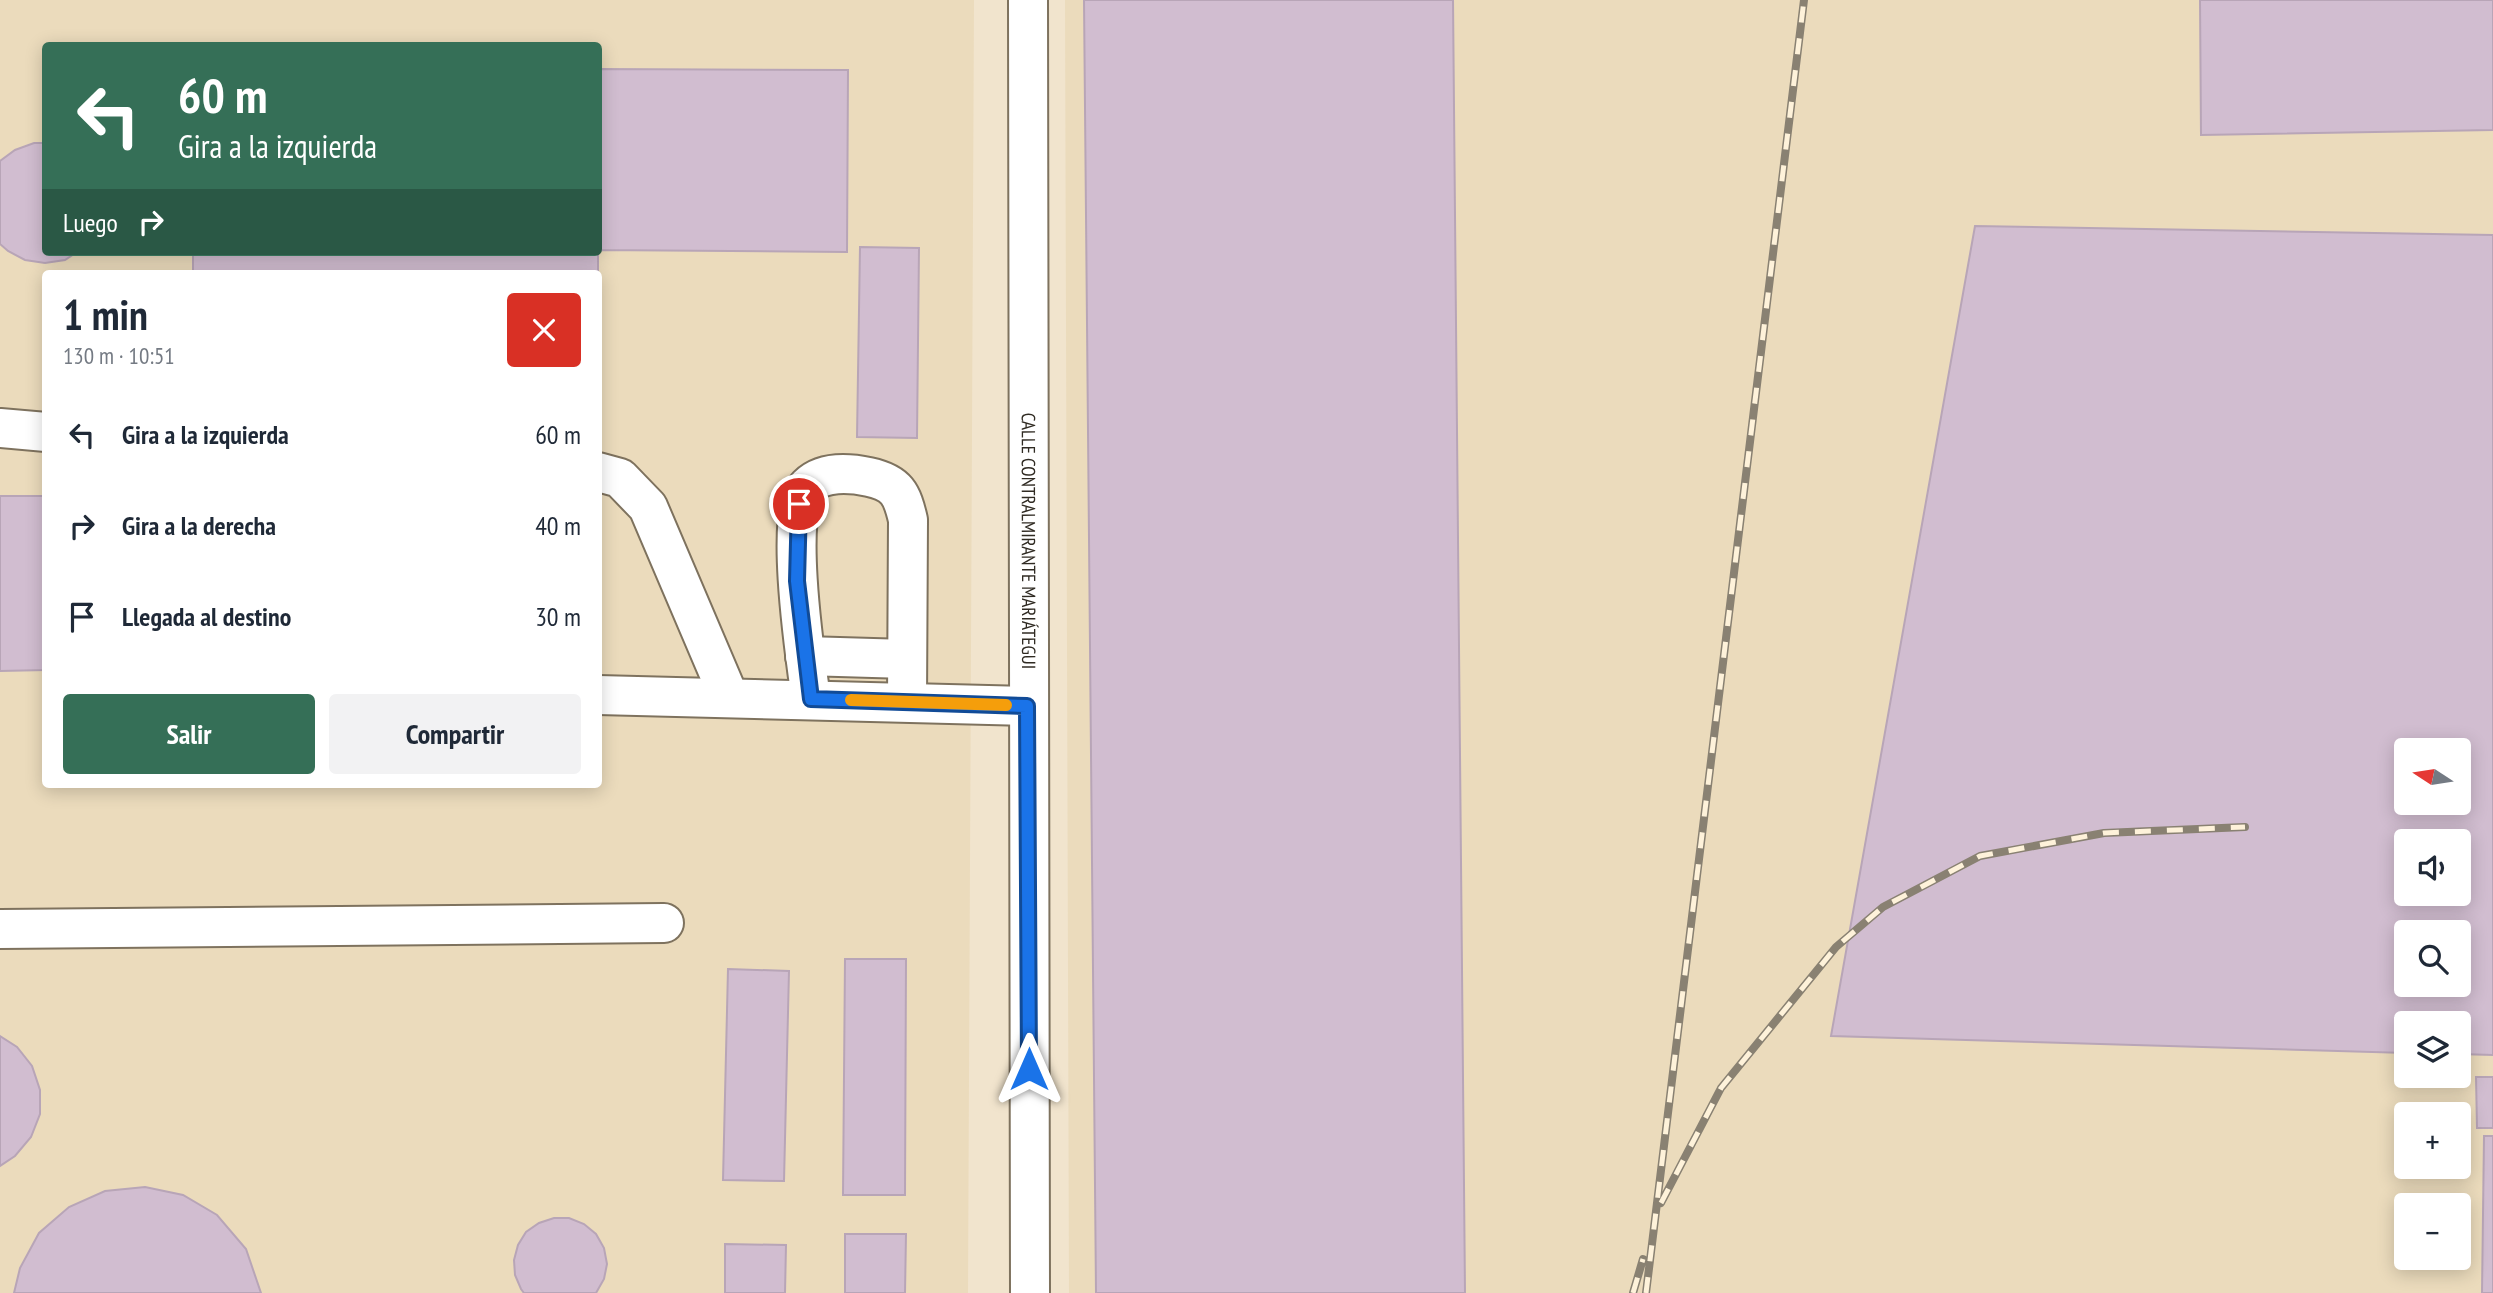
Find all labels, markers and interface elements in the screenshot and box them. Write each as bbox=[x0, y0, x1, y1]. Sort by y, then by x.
text: 60 m bbox=[178, 63, 267, 127]
icon: left bbox=[63, 70, 154, 161]
text: Gira a la izquierda bbox=[178, 125, 377, 167]
icon: right bbox=[132, 203, 170, 241]
text: Luego bbox=[63, 206, 118, 239]
text: 1 min bbox=[63, 287, 148, 342]
button: close bbox=[507, 293, 581, 367]
text: 130 m · 10:51 bbox=[63, 341, 175, 370]
street label: CALLE CONTRALMIRANTE MARIÁTEGUI bbox=[1017, 413, 1041, 669]
icon: left bbox=[63, 416, 101, 454]
text: Gira a la izquierda bbox=[122, 418, 289, 451]
text: 60 m bbox=[535, 418, 581, 451]
pin bbox=[769, 474, 829, 534]
icon: arrive bbox=[780, 485, 818, 523]
icon: right bbox=[63, 507, 101, 545]
text: Gira a la derecha bbox=[122, 509, 276, 542]
text: 40 m bbox=[535, 509, 581, 542]
icon: arrive bbox=[63, 598, 101, 636]
text: Llegada al destino bbox=[122, 600, 291, 633]
text: 30 m bbox=[535, 600, 581, 633]
button: Salir bbox=[63, 694, 315, 774]
button: Compartir bbox=[329, 694, 581, 774]
north arrow bbox=[2394, 738, 2471, 816]
map controls bbox=[2394, 738, 2471, 1270]
button: sound bbox=[2394, 829, 2471, 906]
button: search bbox=[2394, 920, 2471, 997]
button: layers bbox=[2394, 1011, 2471, 1088]
position arrow bbox=[992, 1032, 1066, 1106]
button: + bbox=[2394, 1102, 2471, 1179]
button: − bbox=[2394, 1193, 2471, 1270]

